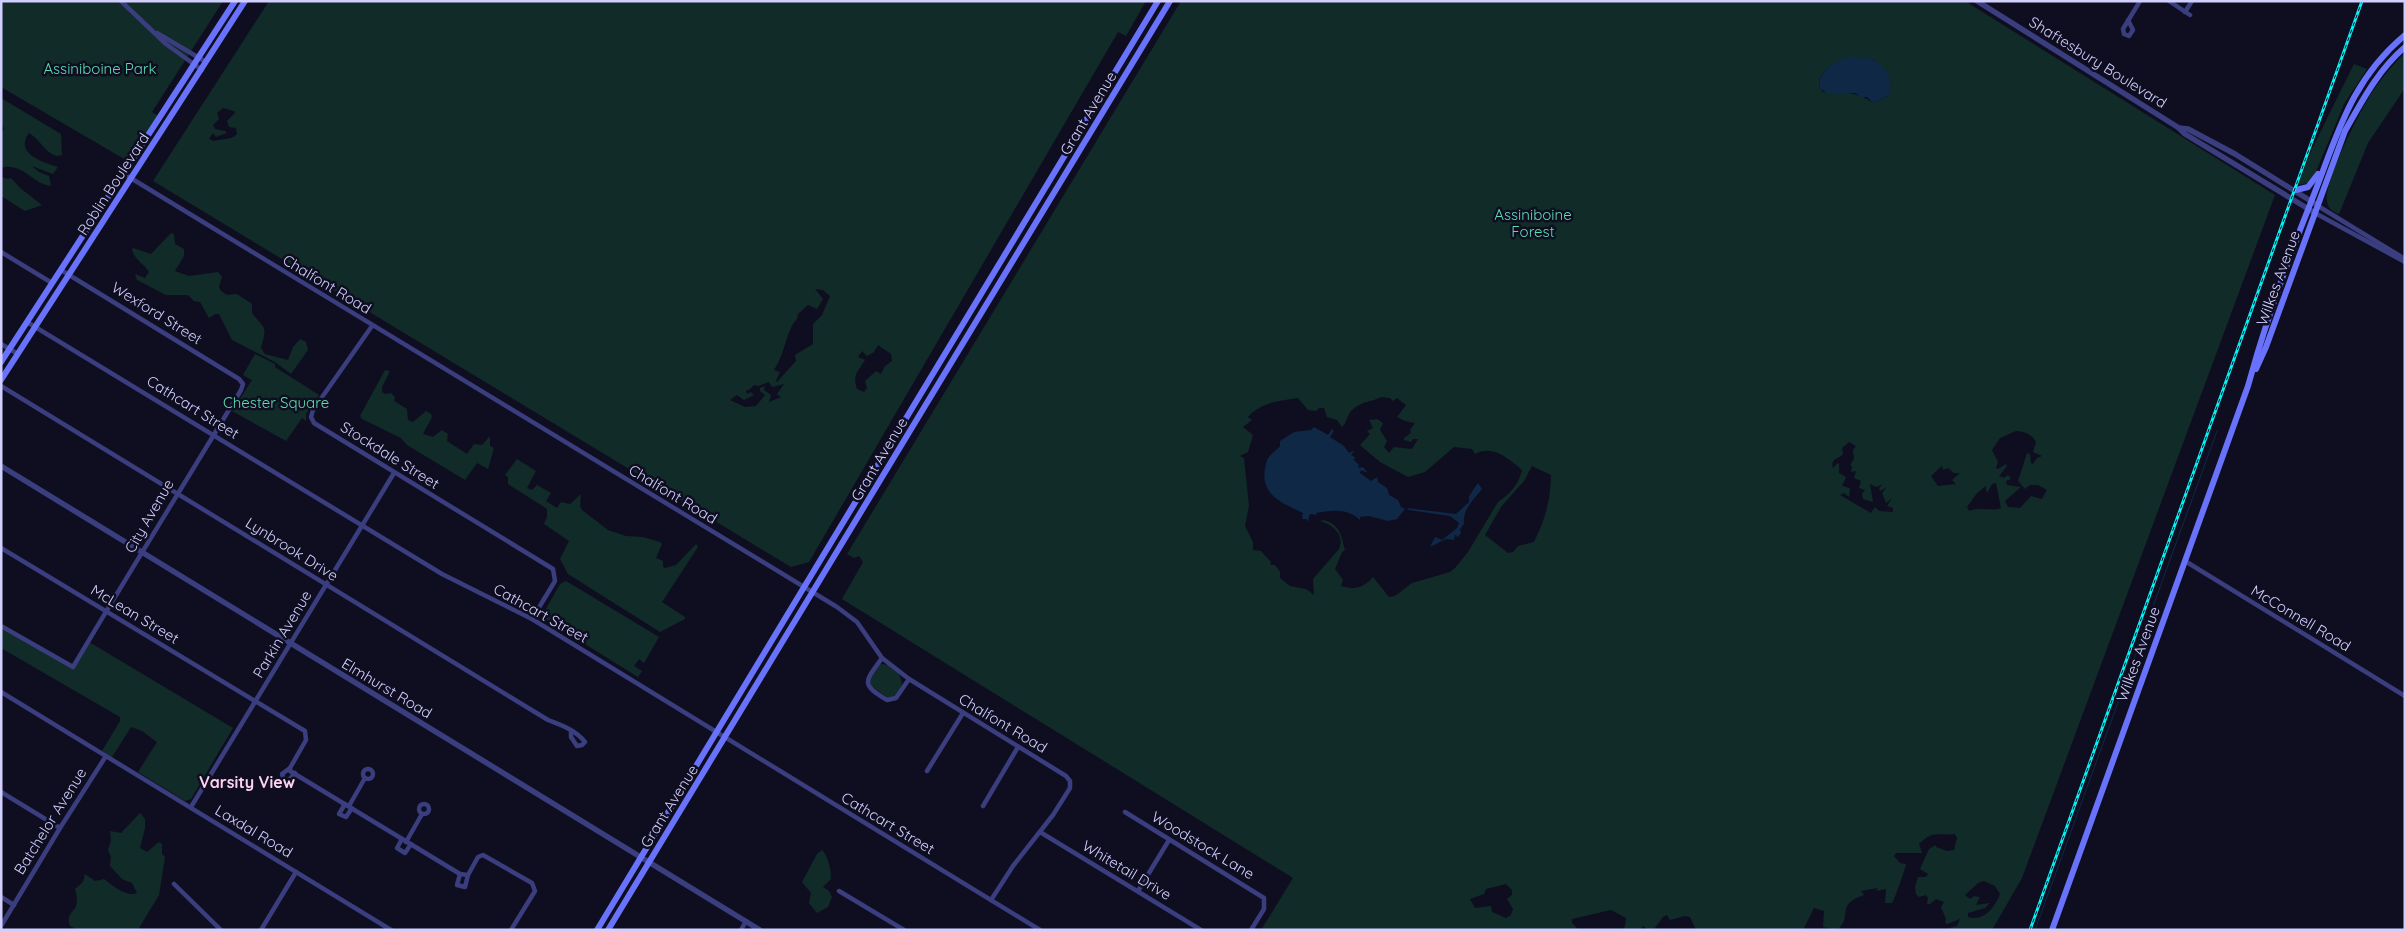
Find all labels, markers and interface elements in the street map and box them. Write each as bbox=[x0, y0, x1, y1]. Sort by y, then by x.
street label: Shaftesbury Boulevard bbox=[2026, 12, 2170, 112]
park label: Assiniboine Park bbox=[43, 59, 157, 78]
street label: Grant Avenue bbox=[1056, 68, 1120, 158]
street label: Roblin Boulevard bbox=[73, 129, 153, 239]
park label: Assiniboine Forest bbox=[1494, 205, 1572, 241]
street label: Wilkes Avenue bbox=[2252, 228, 2304, 328]
street label: Chalfont Road bbox=[279, 250, 375, 318]
street label: Wexford Street bbox=[108, 278, 206, 348]
street label: Cathcart Street bbox=[143, 371, 243, 443]
park label: Chester Square bbox=[223, 393, 329, 412]
street label: Grant Avenue bbox=[847, 414, 911, 504]
street label: Stockdale Street bbox=[337, 417, 443, 493]
street label: Chalfont Road bbox=[625, 460, 721, 528]
street label: City Avenue bbox=[120, 476, 178, 556]
street label: Lynbrook Drive bbox=[242, 513, 342, 585]
street label: Cathcart Street bbox=[490, 579, 592, 647]
street label: McLean Street bbox=[87, 580, 183, 648]
street label: McConnell Road bbox=[2248, 581, 2354, 655]
street label: Parkin Avenue bbox=[248, 587, 316, 681]
street label: Wilkes Avenue bbox=[2112, 604, 2164, 704]
street label: Elmhurst Road bbox=[338, 654, 436, 722]
street label: Chalfont Road bbox=[955, 689, 1051, 757]
street label: Grant Avenue bbox=[636, 761, 702, 851]
street label: Batchelor Avenue bbox=[10, 764, 90, 878]
district label: Varsity View bbox=[199, 772, 295, 792]
street label: Cathcart Street bbox=[838, 788, 938, 858]
street label: Laxdal Road bbox=[212, 800, 296, 862]
street label: Woodstock Lane bbox=[1148, 807, 1258, 883]
street label: Whitetail Drive bbox=[1079, 836, 1175, 904]

